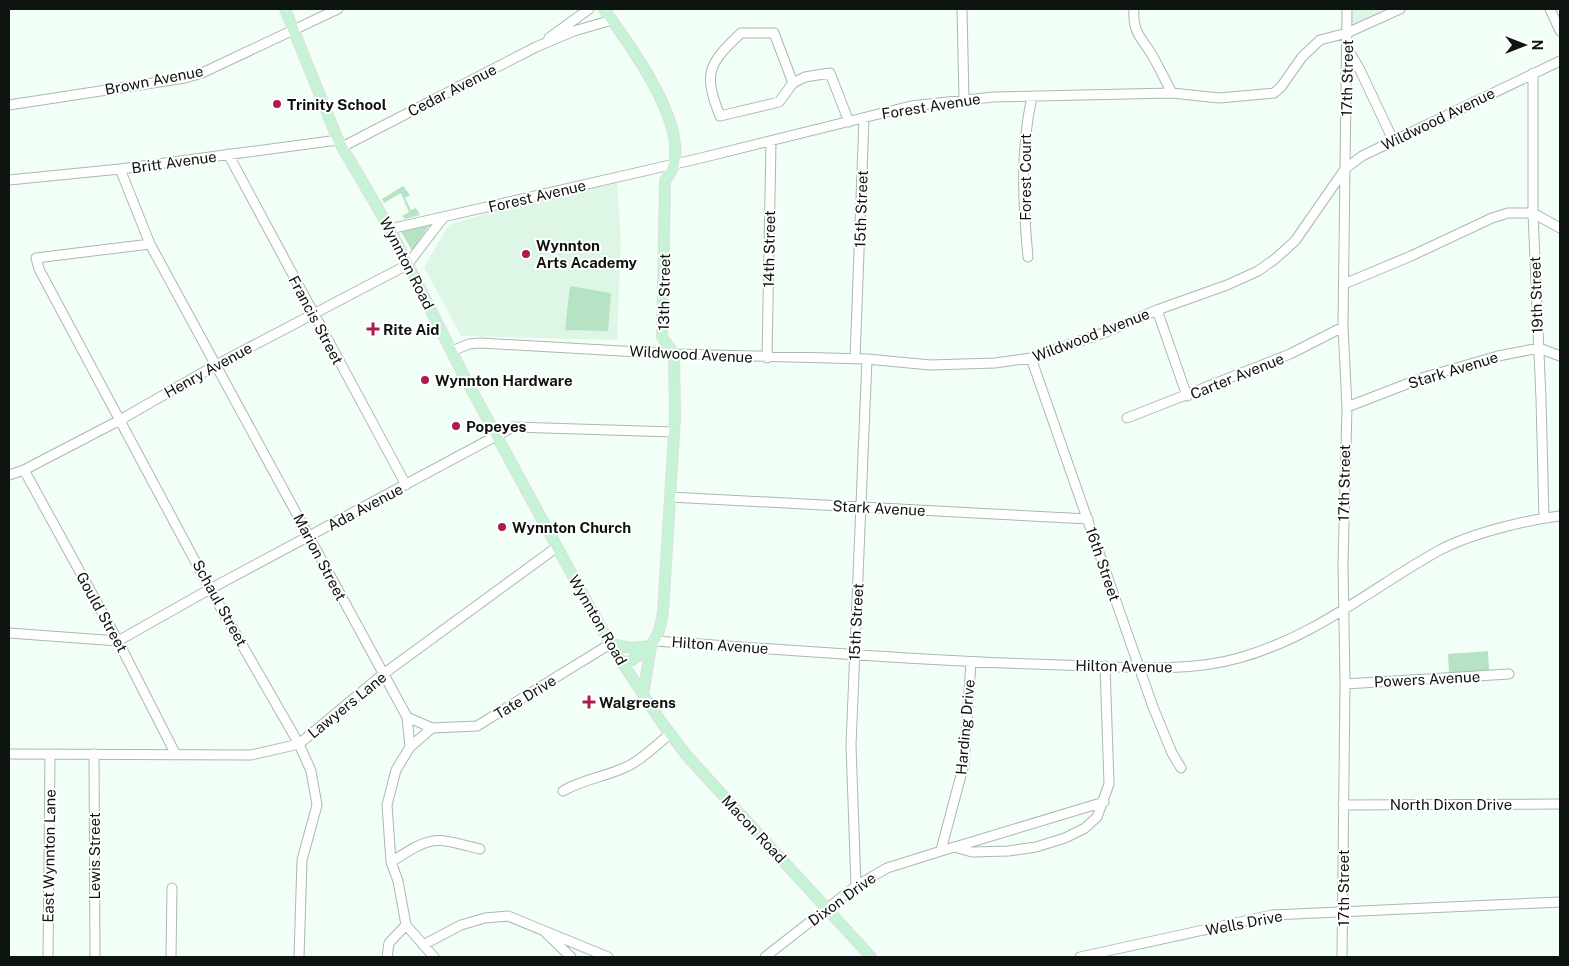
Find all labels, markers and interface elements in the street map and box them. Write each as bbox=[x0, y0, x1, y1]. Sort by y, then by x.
north arrow bbox=[1499, 20, 1549, 70]
street label: 17th Street bbox=[1338, 39, 1356, 117]
text: N bbox=[1529, 40, 1545, 50]
street label: Cedar Avenue bbox=[405, 60, 499, 120]
street label: Brown Avenue bbox=[103, 62, 205, 98]
street label: Wildwood Avenue bbox=[1379, 84, 1497, 154]
street label: Forest Avenue bbox=[880, 90, 982, 122]
place label: Trinity School bbox=[287, 96, 387, 113]
marker: Trinity School bbox=[271, 98, 283, 110]
street label: Forest Court bbox=[1017, 133, 1034, 221]
street label: Britt Avenue bbox=[130, 148, 218, 176]
street label: 15th Street bbox=[851, 170, 871, 248]
street label: Forest Avenue bbox=[486, 176, 588, 216]
street label: 14th Street bbox=[760, 210, 778, 288]
street label: Wynnton Road bbox=[376, 214, 438, 312]
place label: Wynnton Arts Academy bbox=[536, 237, 638, 271]
marker: Wynnton Arts Academy bbox=[520, 248, 532, 260]
street label: 13th Street bbox=[655, 253, 673, 331]
street label: 19th Street bbox=[1526, 256, 1546, 334]
street label: Francis Street bbox=[285, 273, 347, 367]
street label: Wildwood Avenue bbox=[1030, 305, 1152, 365]
place label: Rite Aid bbox=[383, 321, 439, 338]
marker: Rite Aid bbox=[367, 323, 379, 335]
street label: Henry Avenue bbox=[161, 339, 255, 401]
street label: Wildwood Avenue bbox=[629, 342, 753, 366]
street label: Stark Avenue bbox=[1406, 348, 1500, 392]
street label: Carter Avenue bbox=[1188, 350, 1286, 402]
place label: Wynnton Hardware bbox=[435, 372, 573, 389]
marker: Wynnton Hardware bbox=[419, 374, 431, 386]
place label: Popeyes bbox=[466, 418, 527, 435]
marker: Popeyes bbox=[450, 420, 462, 432]
street label: 17th Street bbox=[1335, 444, 1353, 522]
street label: Ada Avenue bbox=[324, 480, 406, 534]
street label: Stark Avenue bbox=[832, 497, 926, 519]
street label: Marion Street bbox=[290, 511, 350, 603]
place label: Wynnton Church bbox=[512, 519, 631, 536]
marker: Wynnton Church bbox=[496, 521, 508, 533]
street label: 16th Street bbox=[1082, 525, 1124, 604]
street label: Schaul Street bbox=[189, 557, 251, 649]
street label: Gould Street bbox=[73, 569, 131, 655]
street label: Wynnton Road bbox=[565, 572, 631, 668]
street label: 15th Street bbox=[845, 583, 867, 661]
street label: Hilton Avenue bbox=[671, 633, 769, 657]
street label: Hilton Avenue bbox=[1075, 657, 1173, 675]
street label: Lawyers Lane bbox=[305, 668, 389, 742]
street label: Powers Avenue bbox=[1373, 668, 1481, 690]
street label: Tate Drive bbox=[491, 671, 559, 723]
street label: Harding Drive bbox=[952, 679, 978, 775]
place label: Walgreens bbox=[599, 694, 676, 711]
marker: Walgreens bbox=[583, 696, 595, 708]
street label: East Wynnton Lane bbox=[39, 789, 59, 923]
street label: Macon Road bbox=[718, 792, 790, 866]
street label: North Dixon Drive bbox=[1390, 796, 1512, 813]
street label: Lewis Street bbox=[86, 812, 103, 900]
street label: 17th Street bbox=[1335, 849, 1352, 927]
street label: Dixon Drive bbox=[805, 869, 879, 929]
street label: Wells Drive bbox=[1204, 907, 1284, 939]

